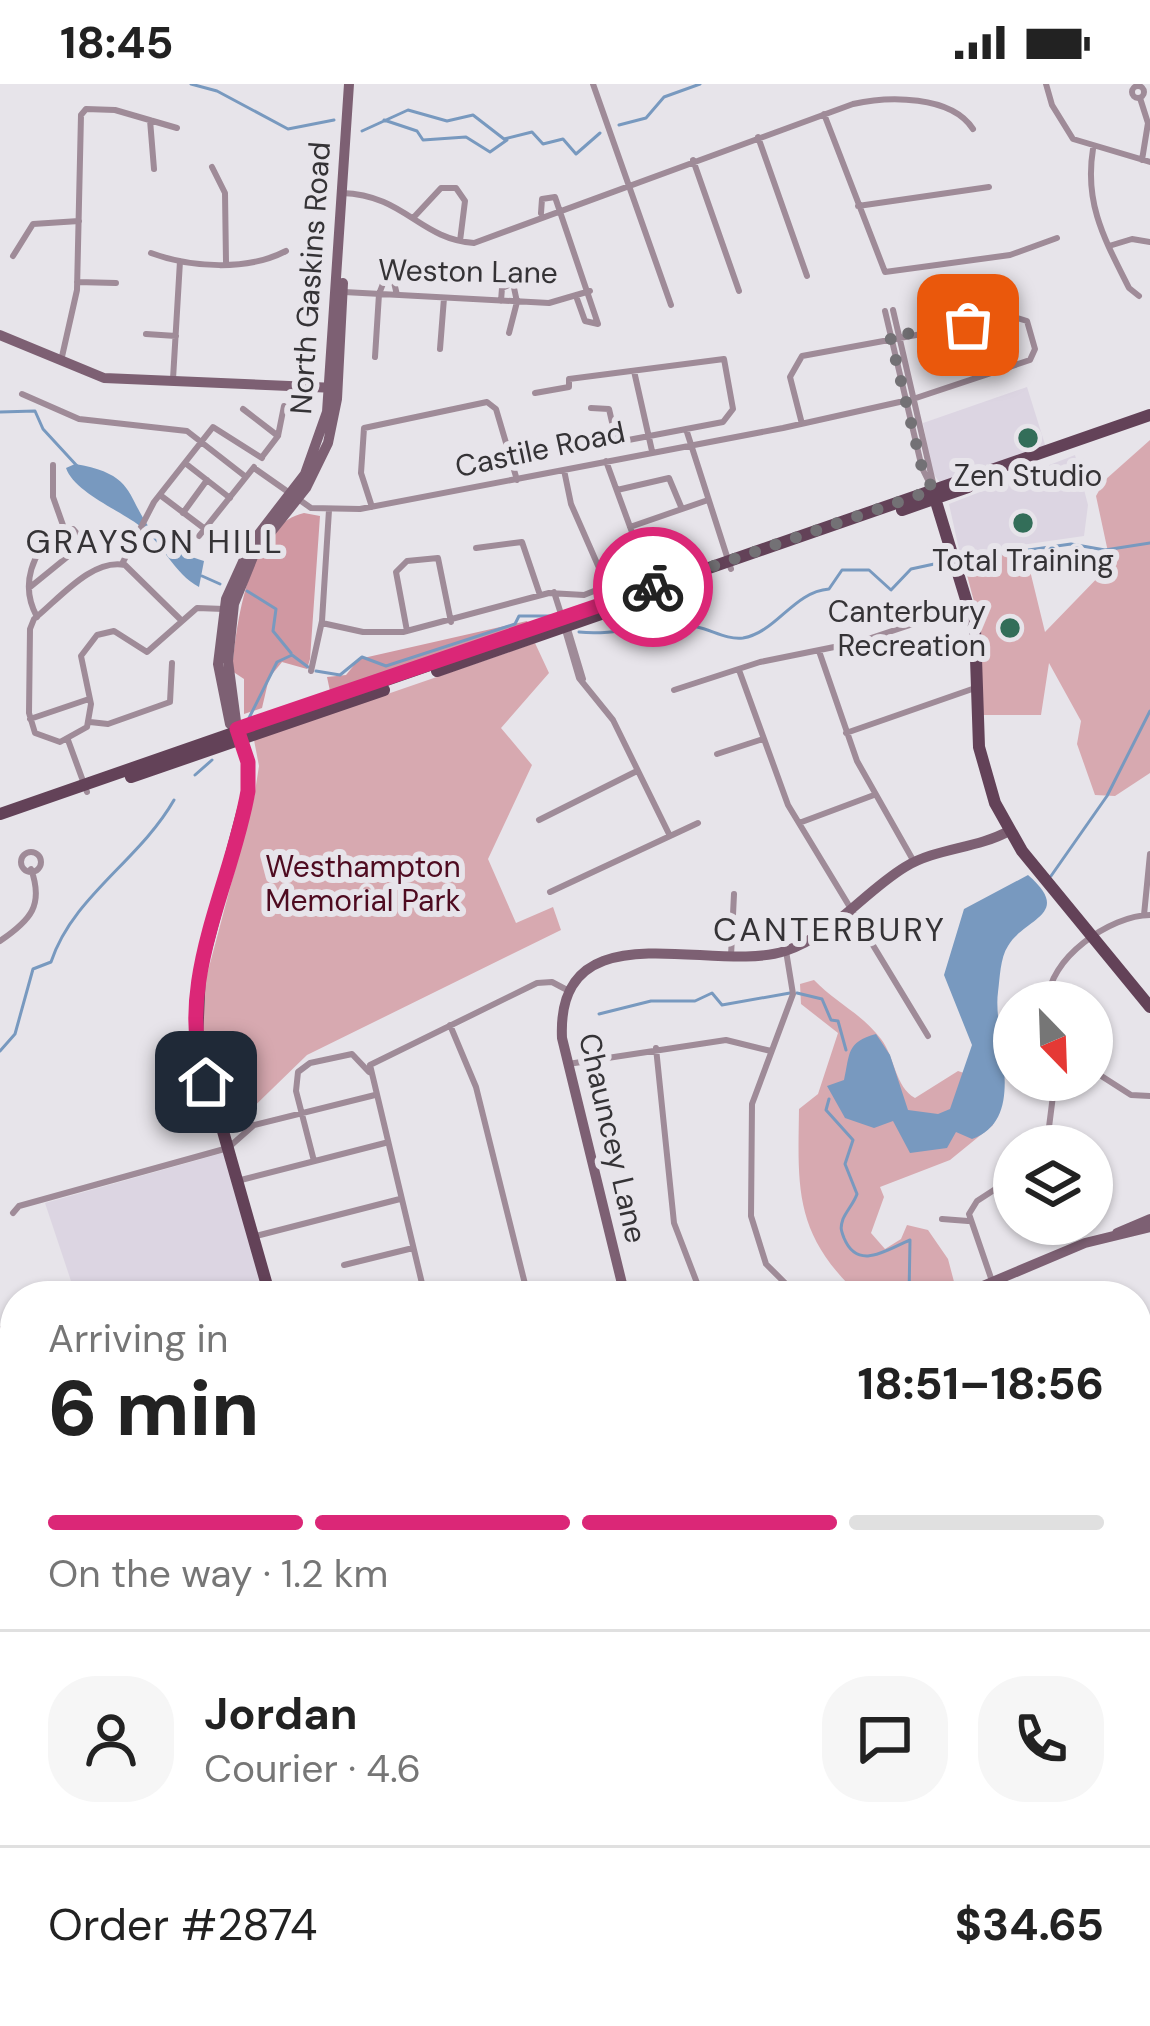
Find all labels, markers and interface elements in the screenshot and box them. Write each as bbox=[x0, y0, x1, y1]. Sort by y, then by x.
text: 18:45 bbox=[60, 13, 174, 72]
street label: North Gaskins Road bbox=[281, 140, 339, 416]
street label: Weston Lane bbox=[378, 250, 558, 292]
pin bbox=[917, 274, 1019, 376]
icon: bag bbox=[935, 292, 1001, 358]
street label: Castile Road bbox=[451, 412, 629, 486]
marker: Zen Studio bbox=[1015, 425, 1041, 451]
place label: Zen Studio bbox=[954, 456, 1102, 495]
marker: Total Training bbox=[1010, 510, 1036, 536]
district label: GRAYSON HILL bbox=[25, 520, 285, 563]
courier bbox=[593, 527, 713, 647]
place label: Total Training bbox=[932, 541, 1114, 580]
icon: bike bbox=[620, 554, 686, 620]
place label: Canterbury Recreation bbox=[828, 592, 986, 665]
marker: Canterbury Recreation bbox=[997, 615, 1023, 641]
park label: Westhampton Memorial Park bbox=[265, 847, 461, 920]
district label: CANTERBURY bbox=[713, 908, 947, 951]
north arrow bbox=[993, 981, 1113, 1101]
map controls bbox=[993, 981, 1113, 1245]
street label: Chauncey Lane bbox=[570, 1029, 656, 1247]
pin bbox=[155, 1031, 257, 1133]
icon: home bbox=[173, 1049, 239, 1115]
button: layers bbox=[993, 1125, 1113, 1245]
text: Arriving in bbox=[48, 1313, 228, 1364]
text: 18:51–18:56 bbox=[858, 1354, 1104, 1413]
text: 6 min bbox=[48, 1358, 259, 1459]
text: On the way · 1.2 km bbox=[48, 1548, 388, 1599]
button: person bbox=[48, 1676, 174, 1802]
button: chat bbox=[822, 1676, 948, 1802]
button: phone bbox=[978, 1676, 1104, 1802]
text: Jordan bbox=[204, 1684, 357, 1743]
text: Courier · 4.6 bbox=[204, 1743, 421, 1794]
text: Order #2874 bbox=[48, 1895, 317, 1954]
text: $34.65 bbox=[955, 1895, 1104, 1954]

